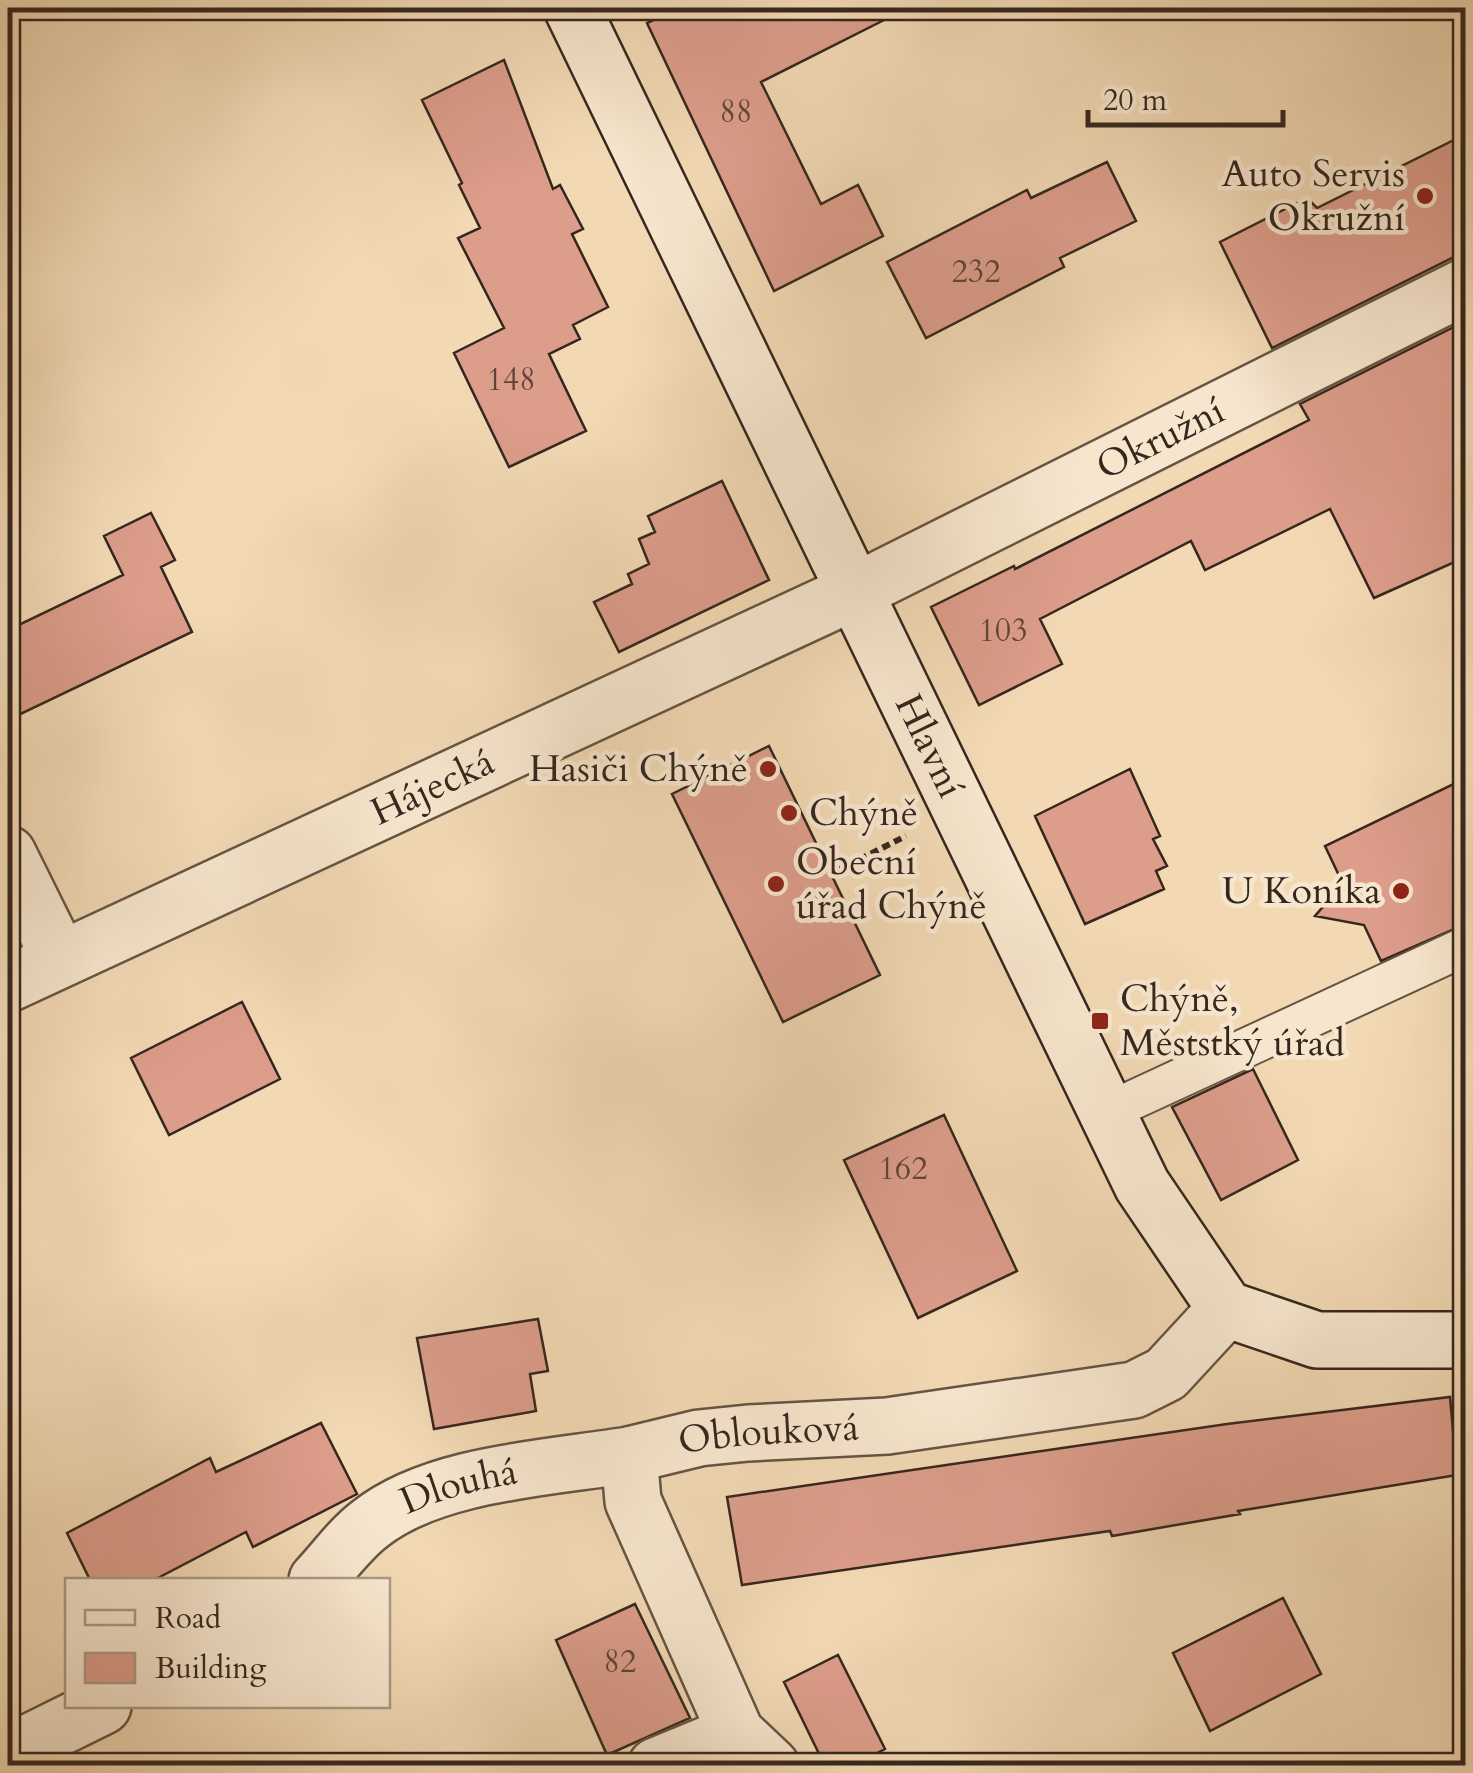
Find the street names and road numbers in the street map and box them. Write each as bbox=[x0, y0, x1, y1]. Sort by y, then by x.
street label: Okružní bbox=[1087, 385, 1233, 493]
street label: Hlavní bbox=[882, 685, 977, 807]
street label: Hájecká bbox=[363, 736, 503, 838]
street label: Oblouková bbox=[673, 1401, 860, 1468]
street label: Dlouhá bbox=[392, 1445, 521, 1527]

